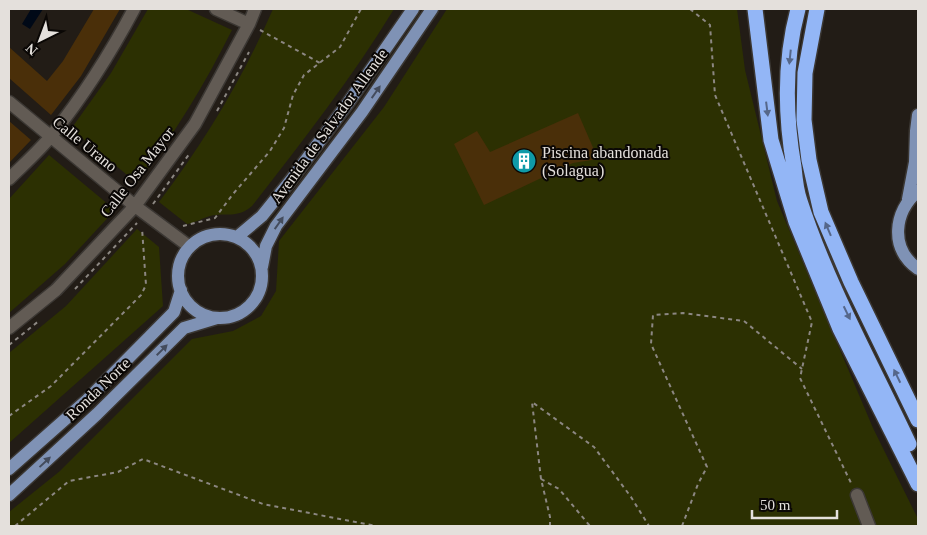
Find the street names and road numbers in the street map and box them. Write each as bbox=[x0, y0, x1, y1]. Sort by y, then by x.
street label: Avenida de Salvador Allende bbox=[267, 45, 391, 207]
street label: Calle Urano bbox=[49, 113, 121, 175]
street label: Calle Osa Mayor bbox=[97, 123, 179, 221]
street label: Ronda Norte bbox=[63, 354, 133, 424]

